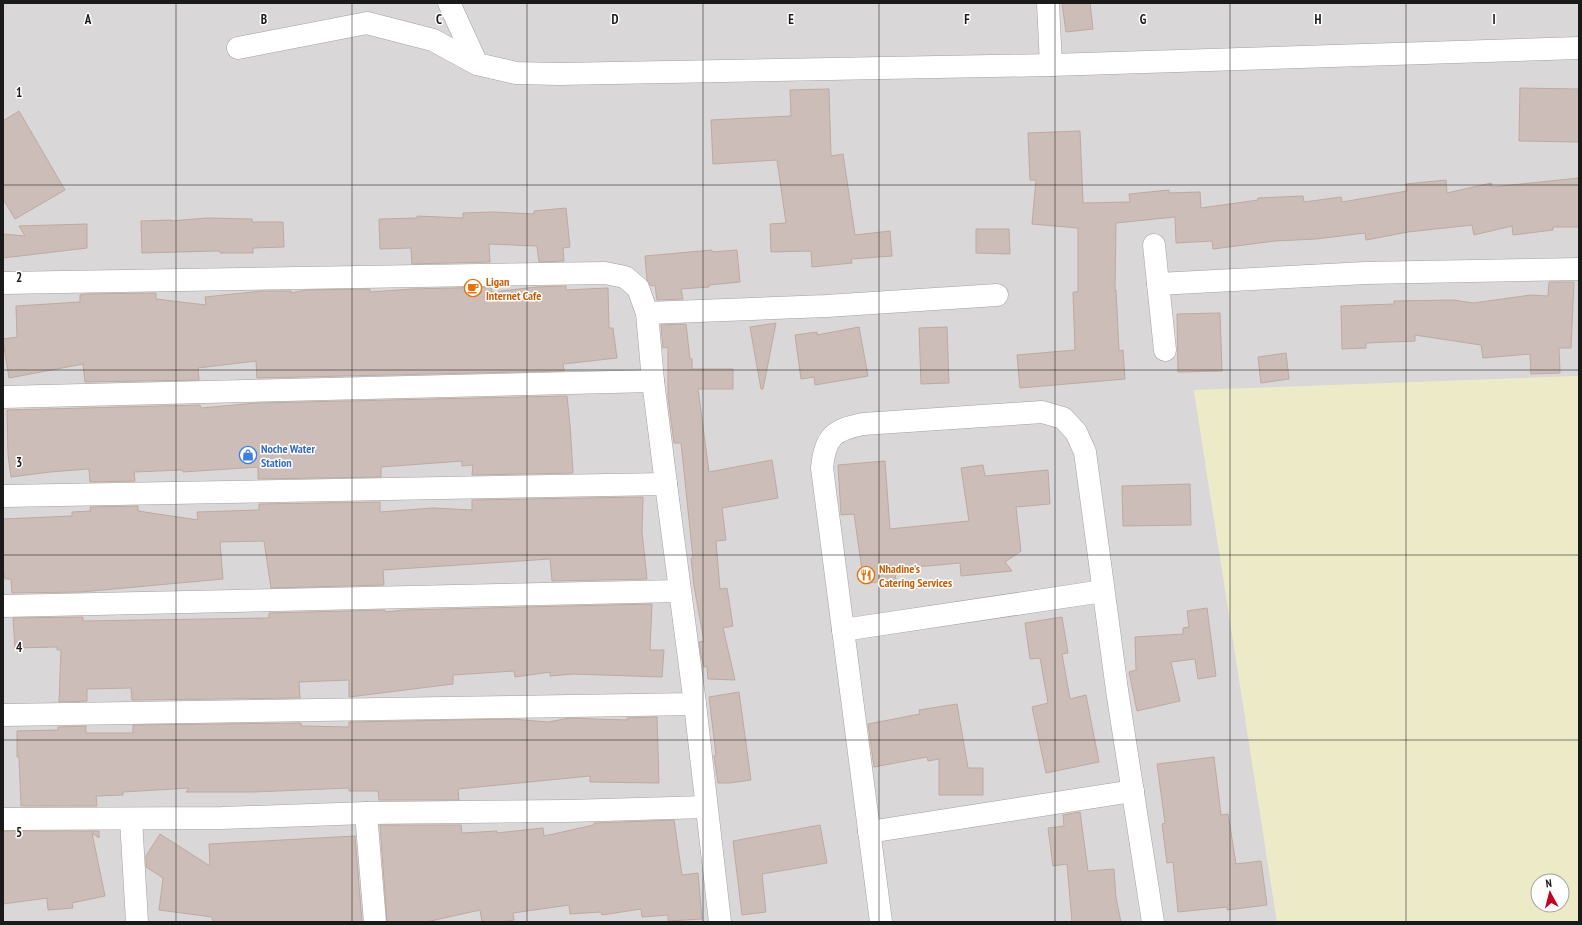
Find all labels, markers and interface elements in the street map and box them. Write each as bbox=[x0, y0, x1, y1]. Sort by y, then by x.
text: A bbox=[84, 11, 92, 28]
text: B bbox=[261, 11, 267, 28]
text: C bbox=[436, 11, 442, 28]
text: D bbox=[612, 11, 619, 28]
text: E bbox=[788, 11, 794, 28]
text: F bbox=[964, 11, 970, 28]
text: G bbox=[1140, 11, 1147, 28]
text: H bbox=[1315, 11, 1322, 28]
text: I bbox=[1492, 11, 1496, 28]
text: 1 bbox=[16, 84, 22, 101]
text: 2 bbox=[16, 269, 22, 286]
place label: Ligan Internet Cafe bbox=[486, 274, 541, 303]
cafe icon: Ligan Internet Cafe bbox=[463, 278, 483, 298]
place label: Noche Water Station bbox=[261, 441, 315, 470]
shop icon: Noche Water Station bbox=[238, 445, 258, 465]
text: 3 bbox=[16, 454, 22, 471]
place label: Nhadine's Catering Services bbox=[879, 561, 952, 590]
restaurant icon: Nhadine's Catering Services bbox=[856, 565, 876, 585]
text: 4 bbox=[16, 639, 23, 656]
text: 5 bbox=[16, 824, 22, 841]
north arrow bbox=[1530, 873, 1570, 913]
text: N bbox=[1545, 876, 1553, 890]

